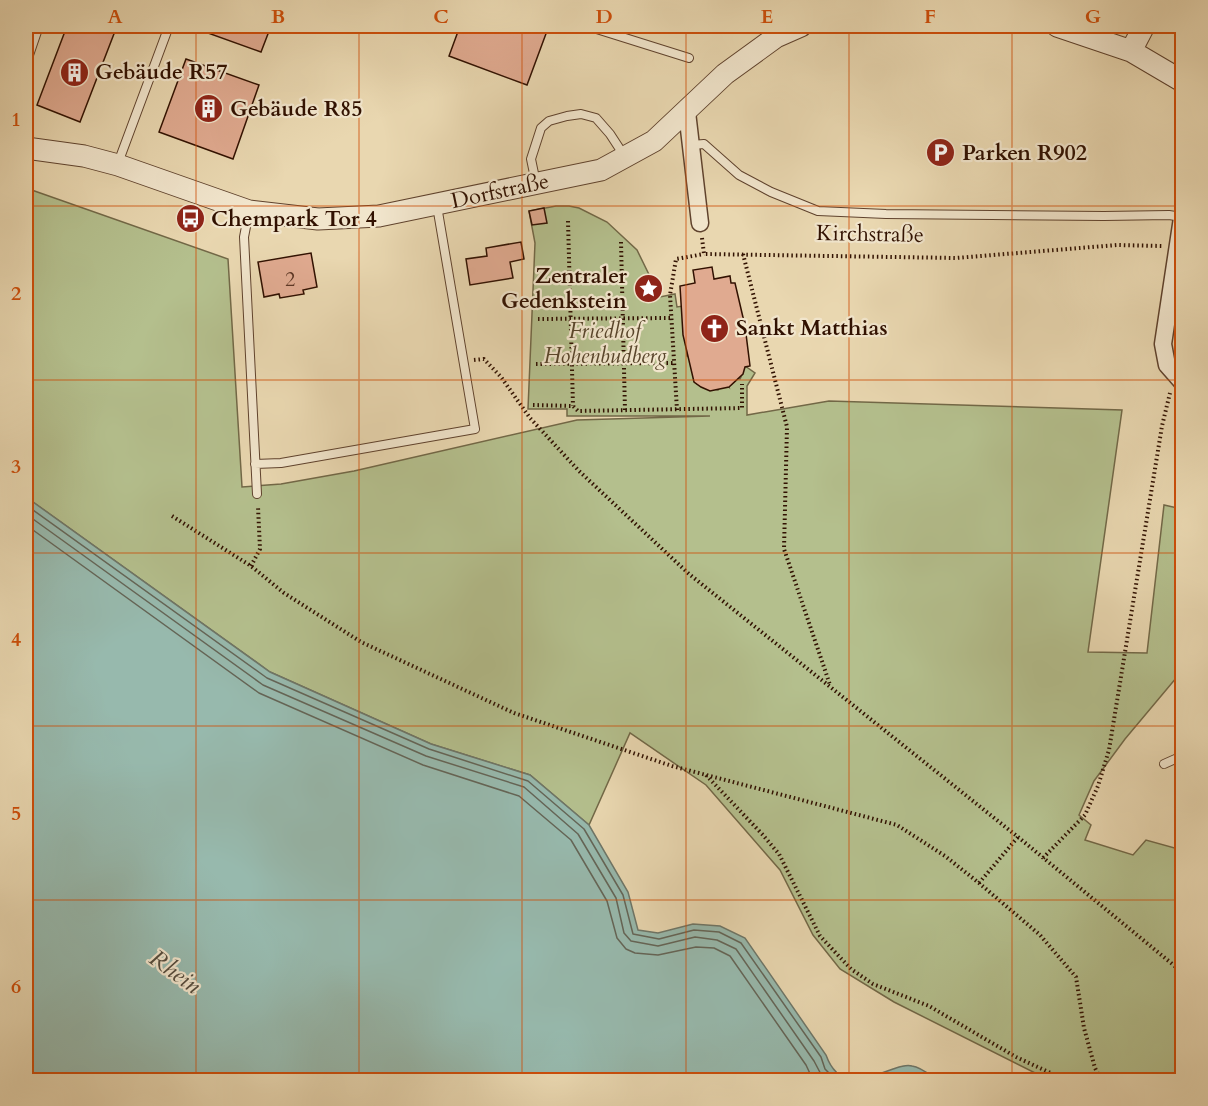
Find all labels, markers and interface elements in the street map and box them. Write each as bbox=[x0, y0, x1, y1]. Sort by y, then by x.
text: A bbox=[107, 3, 123, 30]
text: B bbox=[271, 3, 285, 30]
text: C bbox=[433, 3, 449, 30]
text: D bbox=[595, 3, 613, 30]
text: E bbox=[761, 3, 773, 30]
text: F bbox=[924, 3, 936, 30]
text: G bbox=[1085, 3, 1101, 30]
building icon: Gebäude R57 bbox=[58, 56, 90, 88]
place label: Gebäude R57 bbox=[95, 57, 227, 87]
building icon: Gebäude R85 bbox=[193, 93, 225, 125]
place label: Gebäude R85 bbox=[230, 94, 362, 124]
text: 1 bbox=[11, 106, 21, 133]
parking icon: Parken R902 bbox=[925, 137, 957, 169]
place label: Parken R902 bbox=[962, 138, 1087, 168]
street label: Dorfstraße bbox=[448, 166, 552, 216]
bus stop icon: Chempark Tor 4 bbox=[174, 203, 206, 235]
place label: Chempark Tor 4 bbox=[211, 204, 377, 234]
street label: Kirchstraße bbox=[816, 218, 924, 250]
place label: Zentraler Gedenkstein bbox=[501, 261, 627, 316]
house number: 2 bbox=[285, 266, 295, 293]
place icon: Zentraler Gedenkstein bbox=[632, 273, 664, 305]
text: 2 bbox=[11, 280, 21, 307]
church icon: Sankt Matthias bbox=[699, 312, 731, 344]
place label: Sankt Matthias bbox=[736, 313, 888, 343]
park label: Friedhof Hohenbudberg bbox=[543, 316, 667, 371]
text: 3 bbox=[11, 453, 21, 480]
text: 4 bbox=[11, 626, 21, 653]
text: 5 bbox=[11, 800, 21, 827]
water label: Rhein bbox=[142, 942, 208, 1002]
text: 6 bbox=[11, 973, 21, 1000]

